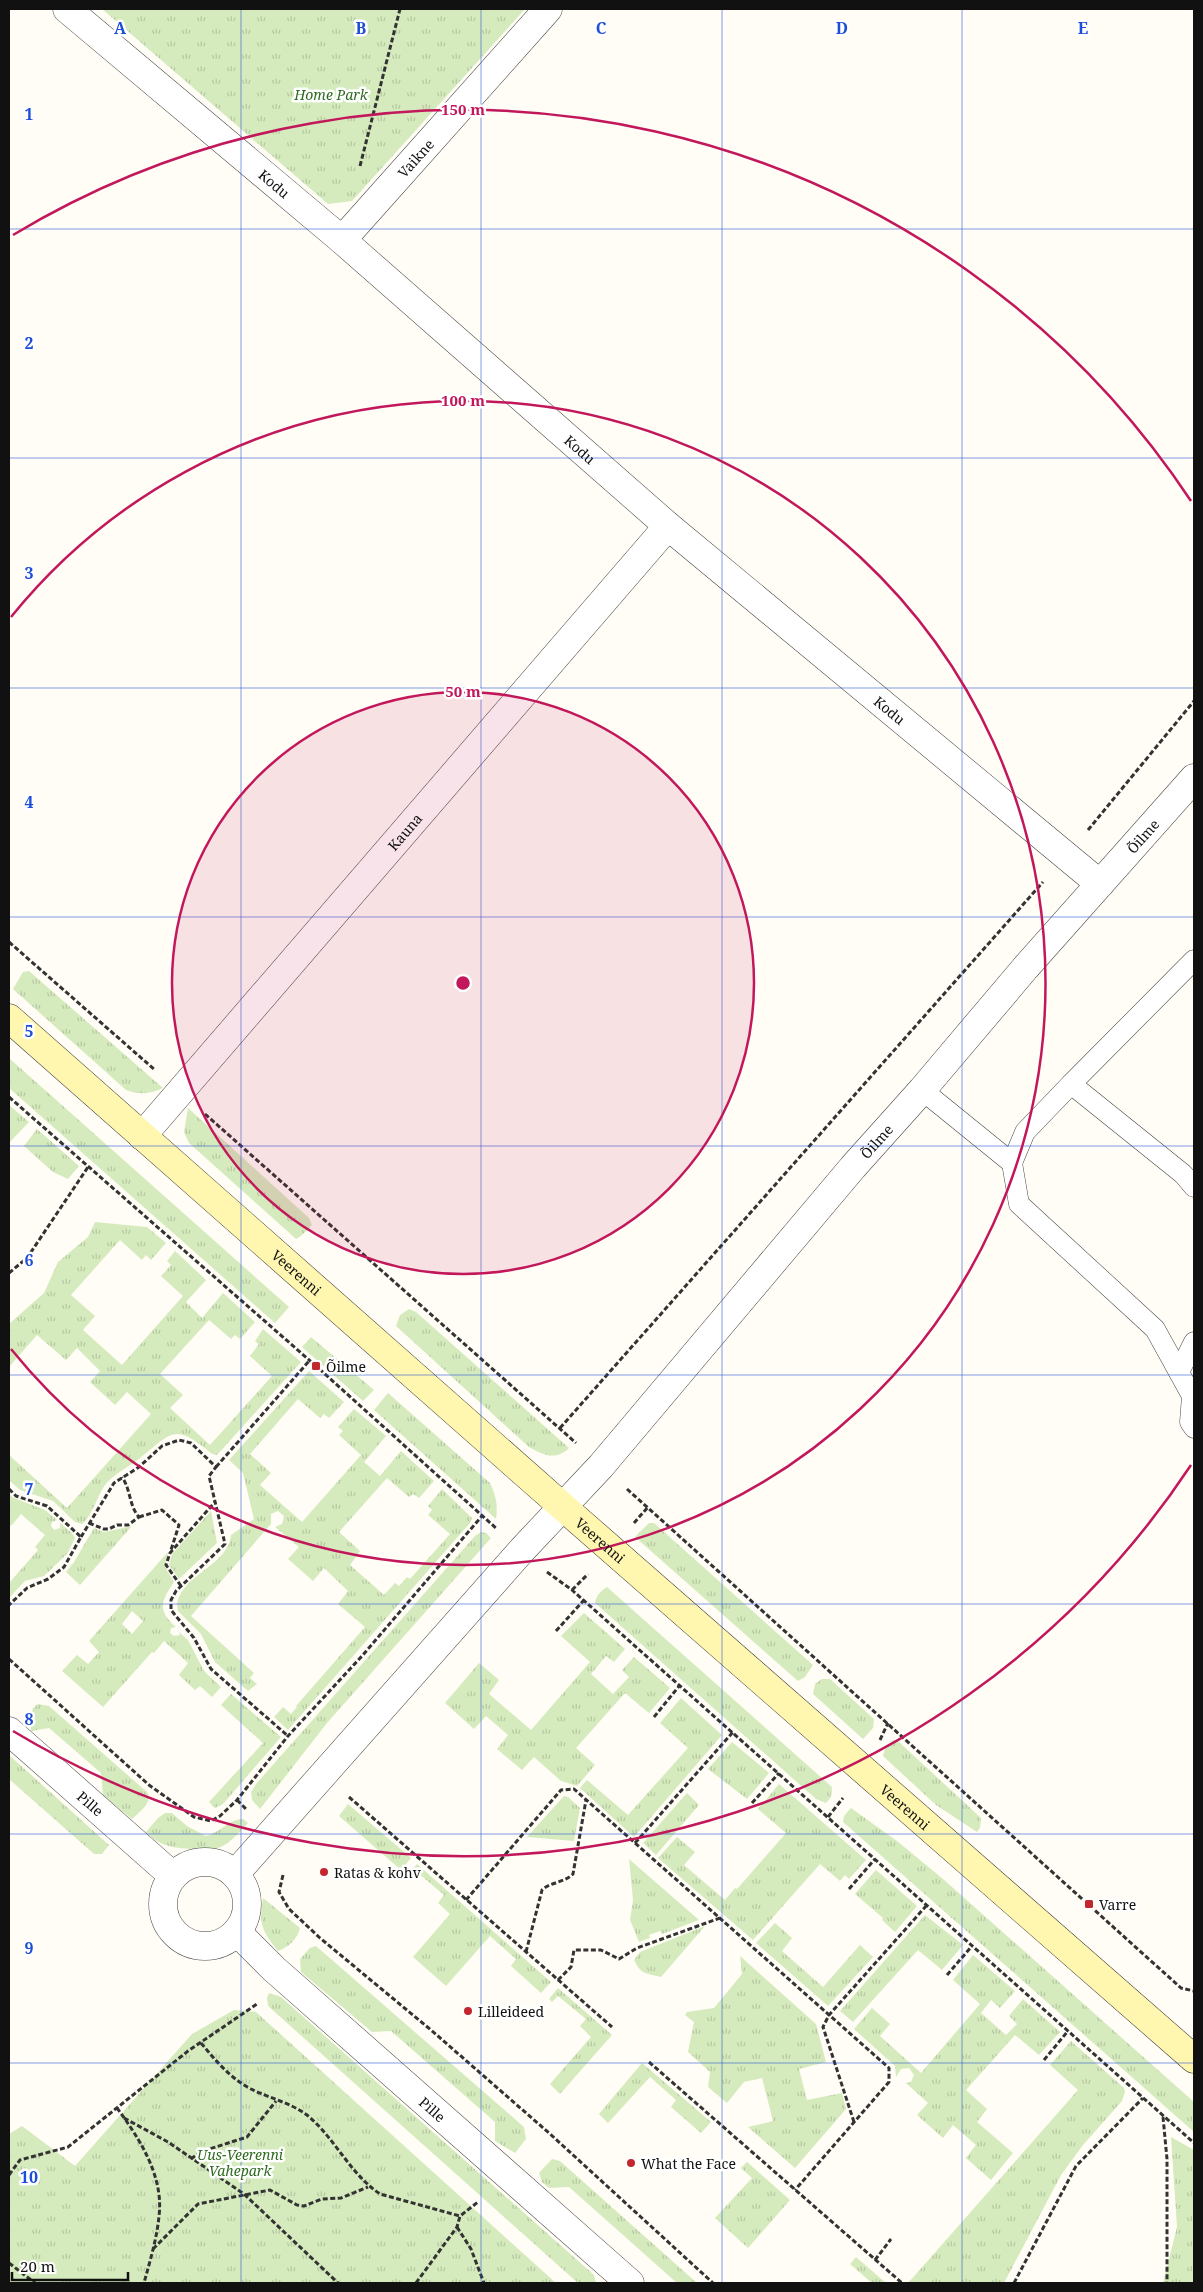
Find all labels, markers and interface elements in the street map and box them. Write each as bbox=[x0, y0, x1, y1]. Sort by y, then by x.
text: A bbox=[114, 17, 127, 39]
text: B bbox=[356, 17, 367, 39]
text: C bbox=[596, 17, 607, 39]
text: D bbox=[836, 17, 848, 39]
text: E bbox=[1078, 17, 1088, 39]
park label: Home Park bbox=[293, 85, 369, 104]
text: 150 m bbox=[441, 99, 485, 119]
text: 1 bbox=[24, 103, 34, 125]
street label: Vaikne bbox=[393, 135, 438, 181]
street label: Kodu bbox=[255, 165, 294, 202]
text: 2 bbox=[24, 332, 34, 354]
text: 100 m bbox=[441, 390, 485, 410]
street label: Kodu bbox=[561, 430, 600, 468]
text: 3 bbox=[24, 562, 34, 584]
text: 50 m bbox=[445, 681, 481, 701]
street label: Kodu bbox=[870, 691, 910, 728]
text: 4 bbox=[24, 791, 34, 813]
street label: Kauna bbox=[383, 809, 426, 854]
street label: Õilme bbox=[1122, 815, 1163, 857]
centre of rings bbox=[454, 974, 472, 992]
text: 5 bbox=[24, 1020, 34, 1042]
street label: Õilme bbox=[856, 1120, 897, 1162]
street label: Veerenni bbox=[268, 1245, 326, 1300]
text: 6 bbox=[24, 1249, 34, 1271]
place label: Õilme bbox=[326, 1357, 366, 1376]
marker: Õilme bbox=[310, 1360, 322, 1372]
text: 7 bbox=[24, 1478, 34, 1500]
street label: Veerenni bbox=[572, 1513, 630, 1567]
text: 8 bbox=[24, 1708, 34, 1730]
street label: Veerenni bbox=[877, 1780, 935, 1834]
street label: Pille bbox=[73, 1786, 108, 1820]
place label: Ratas & kohv bbox=[334, 1863, 422, 1882]
marker: Ratas & kohv bbox=[318, 1866, 330, 1878]
place label: Varre bbox=[1099, 1895, 1136, 1914]
marker: Varre bbox=[1083, 1898, 1095, 1910]
text: 9 bbox=[24, 1937, 34, 1959]
place label: Lilleideed bbox=[478, 2002, 544, 2021]
marker: Lilleideed bbox=[462, 2005, 474, 2017]
street label: Pille bbox=[416, 2092, 450, 2126]
park label: Uus-Veerenni Vahepark bbox=[197, 2145, 284, 2180]
place label: What the Face bbox=[641, 2154, 736, 2173]
marker: What the Face bbox=[625, 2157, 637, 2169]
text: 10 bbox=[20, 2166, 38, 2188]
scale bar bbox=[12, 2250, 129, 2282]
text: 20 m bbox=[20, 2256, 55, 2276]

